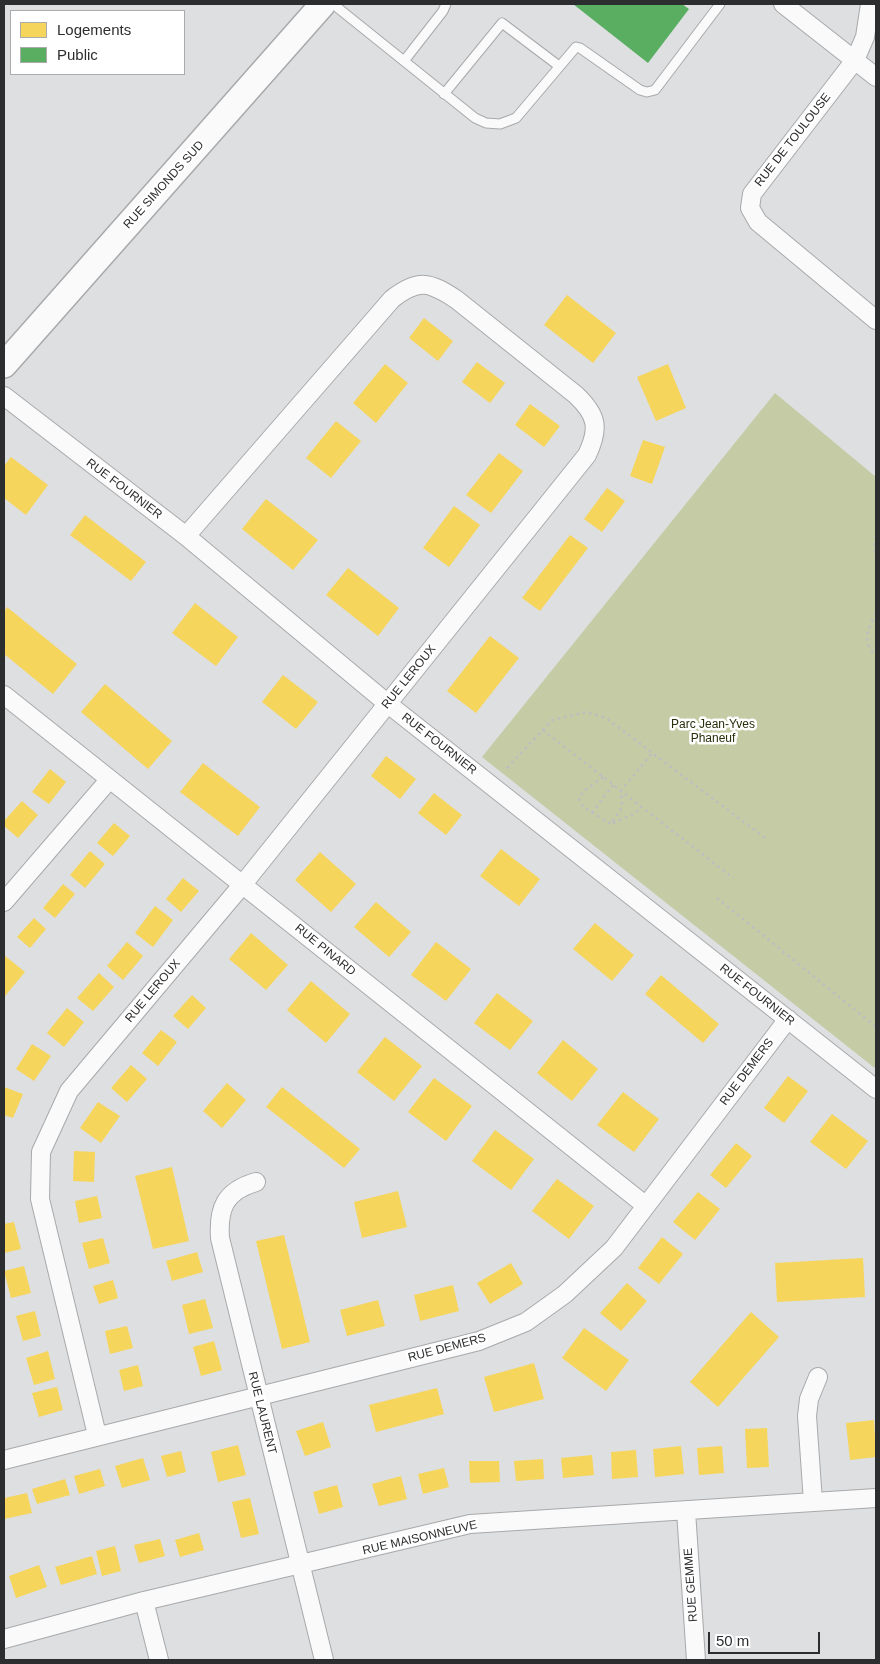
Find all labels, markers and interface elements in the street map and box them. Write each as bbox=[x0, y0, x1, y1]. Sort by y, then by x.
legend bbox=[10, 10, 185, 75]
text: Logements bbox=[57, 21, 131, 38]
text: Public bbox=[57, 46, 98, 63]
street label: RUE DE TOULOUSE bbox=[752, 90, 834, 190]
street label: RUE SIMONDS SUD bbox=[121, 138, 207, 232]
street label: RUE FOURNIER bbox=[83, 456, 165, 522]
street label: RUE LEROUX bbox=[379, 642, 439, 712]
street label: RUE FOURNIER bbox=[399, 710, 479, 778]
park label: Parc Jean-Yves Phaneuf bbox=[671, 718, 755, 746]
street label: RUE PINARD bbox=[292, 921, 358, 979]
street label: RUE LEROUX bbox=[122, 956, 184, 1026]
street label: RUE FOURNIER bbox=[717, 961, 797, 1029]
street label: RUE DEMERS bbox=[717, 1036, 777, 1108]
street label: RUE DEMERS bbox=[406, 1331, 488, 1365]
street label: RUE LAURENT bbox=[245, 1370, 279, 1456]
street label: RUE MAISONNEUVE bbox=[361, 1518, 479, 1558]
street label: RUE GEMME bbox=[681, 1548, 701, 1622]
scale bar bbox=[710, 1622, 822, 1654]
text: 50 m bbox=[716, 1632, 749, 1649]

